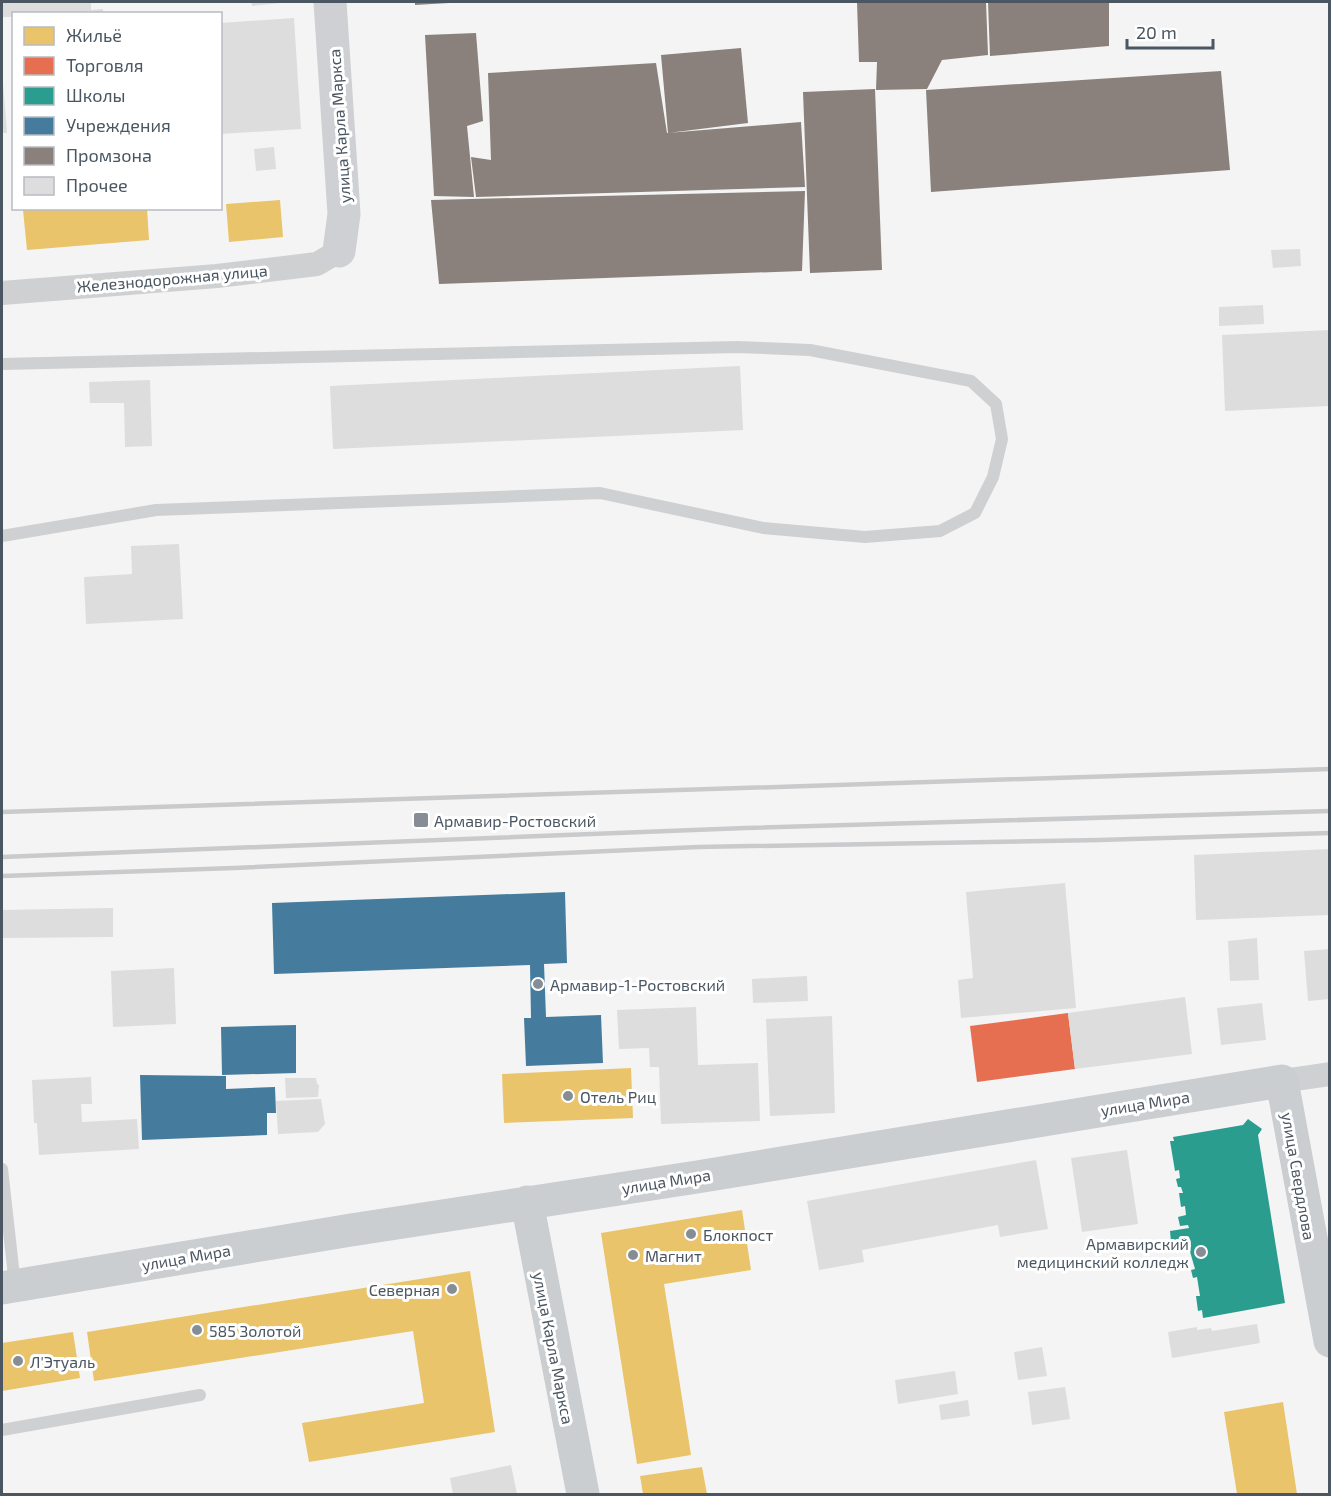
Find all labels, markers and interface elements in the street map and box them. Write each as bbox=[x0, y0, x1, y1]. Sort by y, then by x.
legend bbox=[12, 12, 222, 210]
scale bar bbox=[1127, 12, 1212, 50]
text: 20 m bbox=[1136, 21, 1177, 43]
text: Жильё bbox=[66, 24, 122, 46]
street label: улица Карла Маркса bbox=[324, 48, 355, 204]
text: Торговля bbox=[66, 54, 144, 76]
text: Школы bbox=[66, 84, 126, 106]
text: Учреждения bbox=[66, 114, 171, 136]
text: Промзона bbox=[66, 144, 152, 166]
text: Прочее bbox=[66, 174, 128, 196]
street label: Железнодорожная улица bbox=[76, 260, 268, 297]
marker: Армавир-Ростовский bbox=[412, 811, 430, 829]
place label: Армавир-Ростовский bbox=[434, 811, 596, 830]
place label: Армавир-1-Ростовский bbox=[550, 975, 725, 994]
marker: Армавир-1-Ростовский bbox=[531, 977, 545, 991]
place label: Отель Риц bbox=[580, 1087, 656, 1106]
street label: улица Мира bbox=[1099, 1087, 1191, 1120]
marker: Отель Риц bbox=[561, 1089, 575, 1103]
street label: улица Свердлова bbox=[1277, 1111, 1320, 1242]
street label: улица Мира bbox=[620, 1165, 712, 1198]
place label: Блокпост bbox=[703, 1225, 773, 1244]
marker: Блокпост bbox=[684, 1227, 698, 1241]
place label: Армавирский медицинский колледж bbox=[1017, 1234, 1189, 1271]
street label: улица Мира bbox=[140, 1240, 232, 1275]
marker: Армавирский медицинский колледж bbox=[1194, 1245, 1208, 1259]
place label: Магнит bbox=[645, 1246, 702, 1265]
marker: Магнит bbox=[626, 1248, 640, 1262]
street label: улица Карла Маркса bbox=[529, 1270, 578, 1426]
place label: Северная bbox=[369, 1280, 440, 1299]
marker: Северная bbox=[445, 1282, 459, 1296]
place label: 585 Золотой bbox=[209, 1321, 301, 1340]
marker: 585 Золотой bbox=[190, 1323, 204, 1337]
place label: Л'Этуаль bbox=[30, 1352, 95, 1372]
marker: Л'Этуаль bbox=[11, 1354, 25, 1368]

